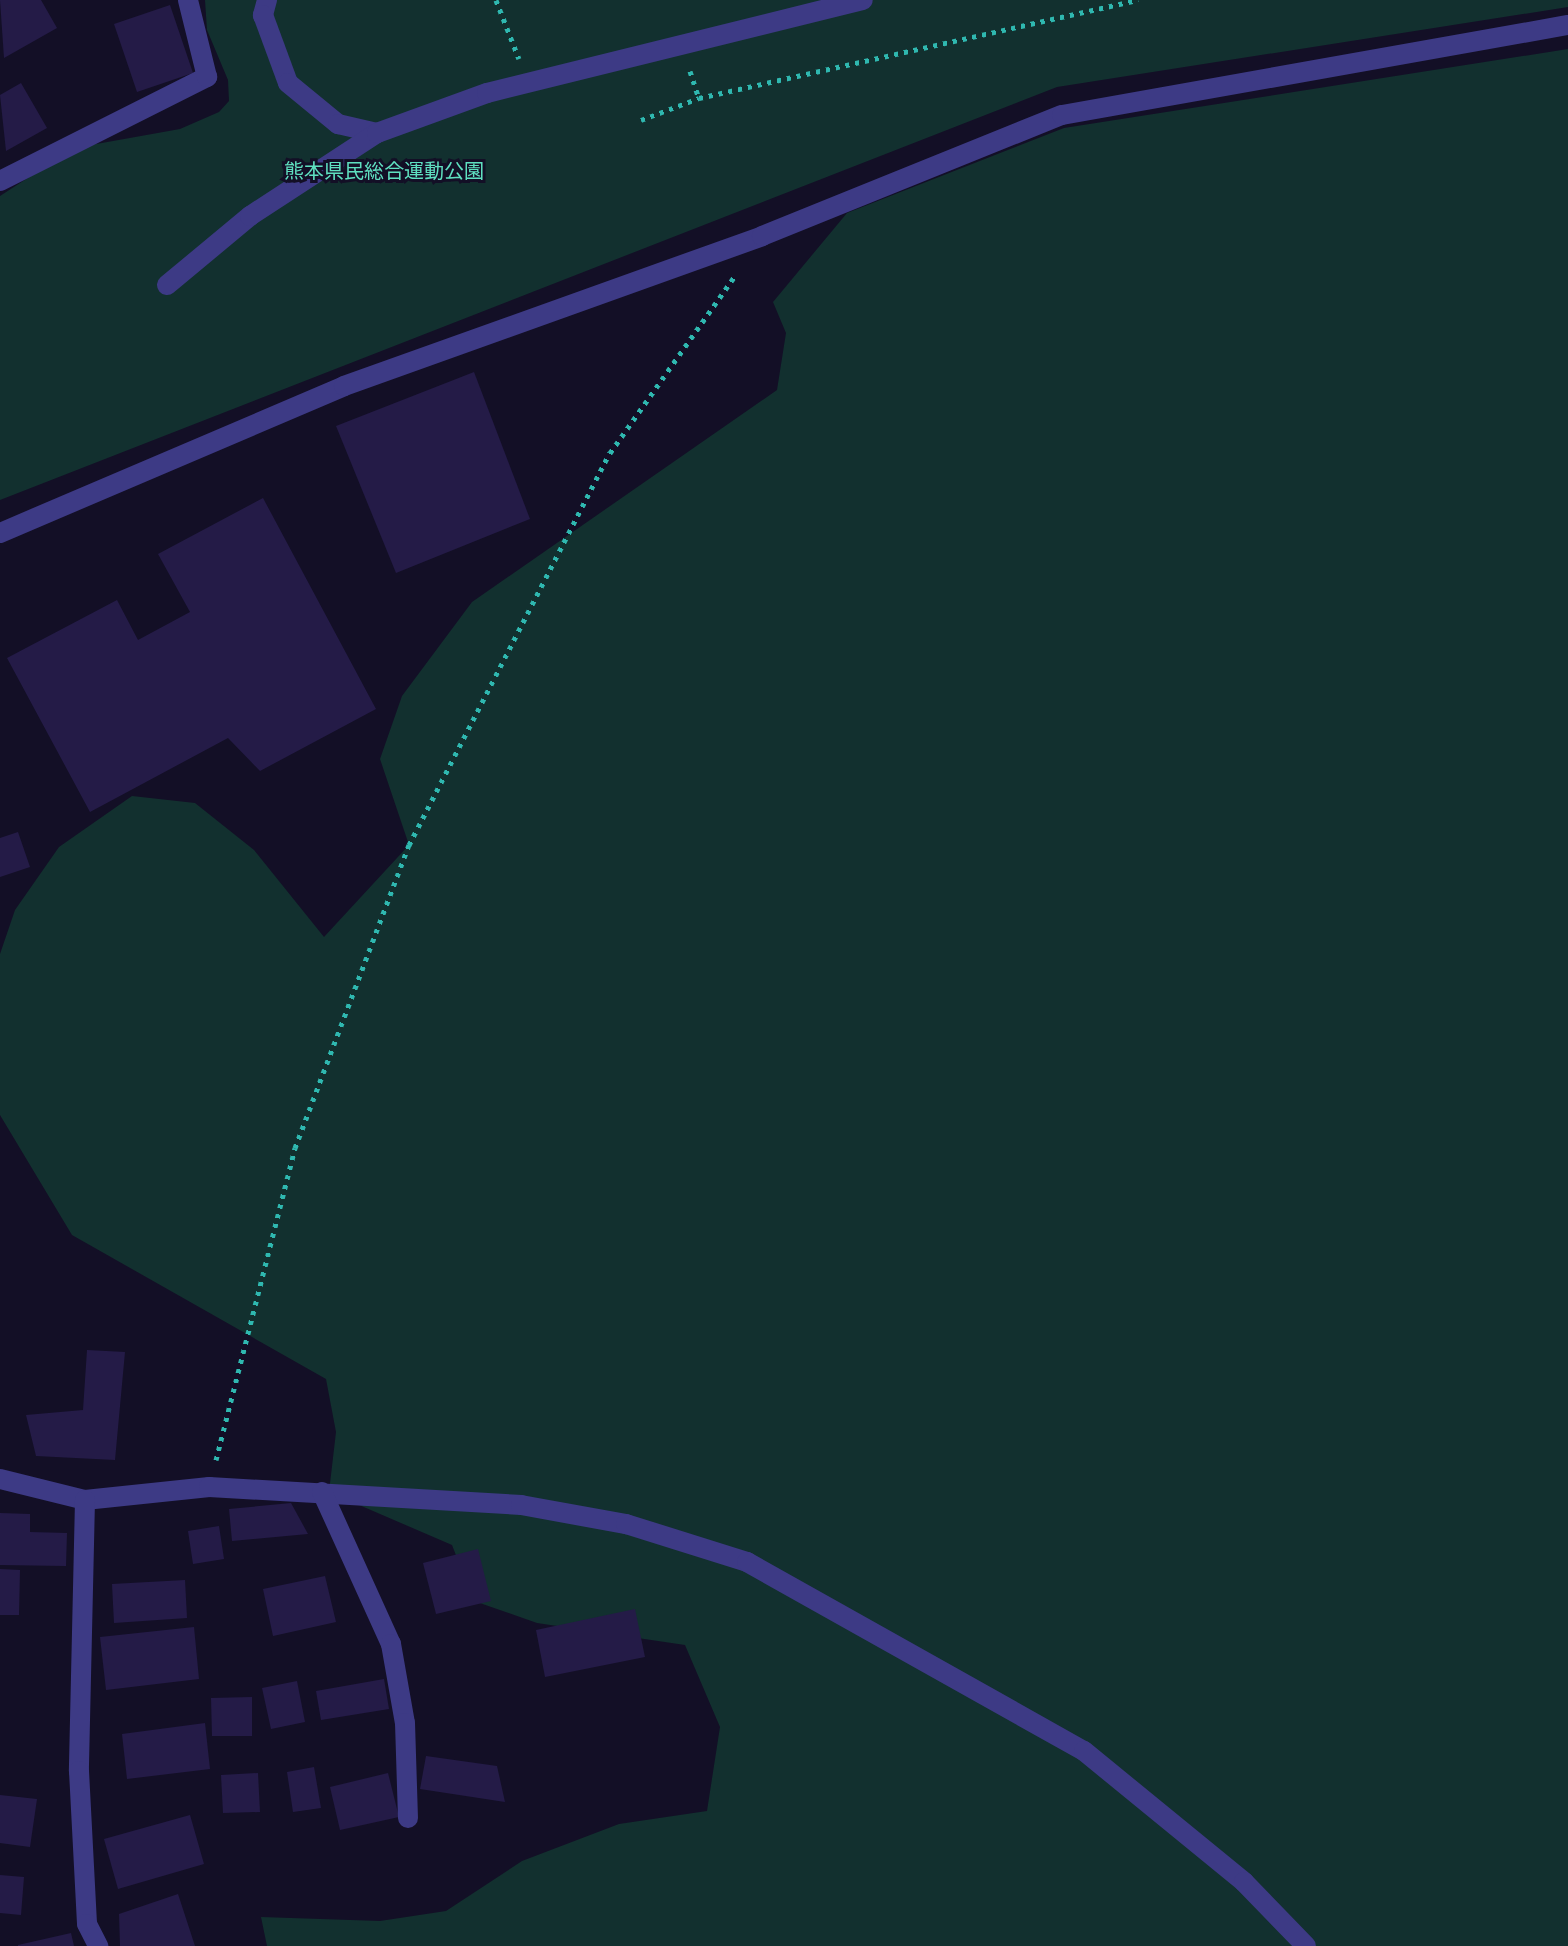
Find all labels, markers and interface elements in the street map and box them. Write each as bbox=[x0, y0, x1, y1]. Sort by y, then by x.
park label: 熊本県民総合運動公園 bbox=[284, 158, 484, 182]

